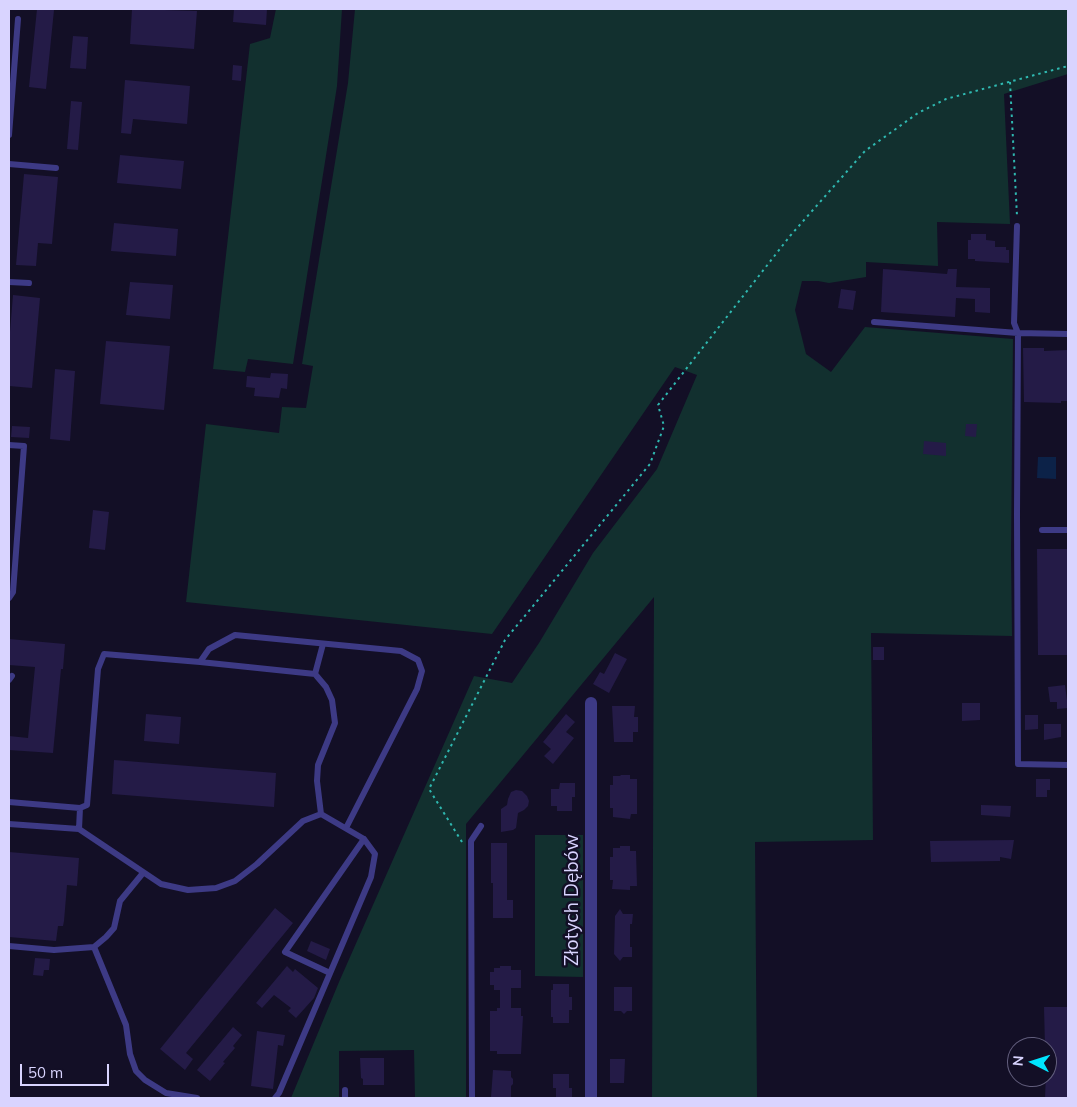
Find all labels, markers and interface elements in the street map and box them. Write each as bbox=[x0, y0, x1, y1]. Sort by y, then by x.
street label: Złotych Dębów bbox=[561, 834, 583, 966]
north arrow bbox=[1007, 1037, 1057, 1087]
scale bar bbox=[22, 1054, 111, 1086]
text: N bbox=[1009, 1055, 1027, 1067]
text: 50 m bbox=[28, 1063, 63, 1082]

